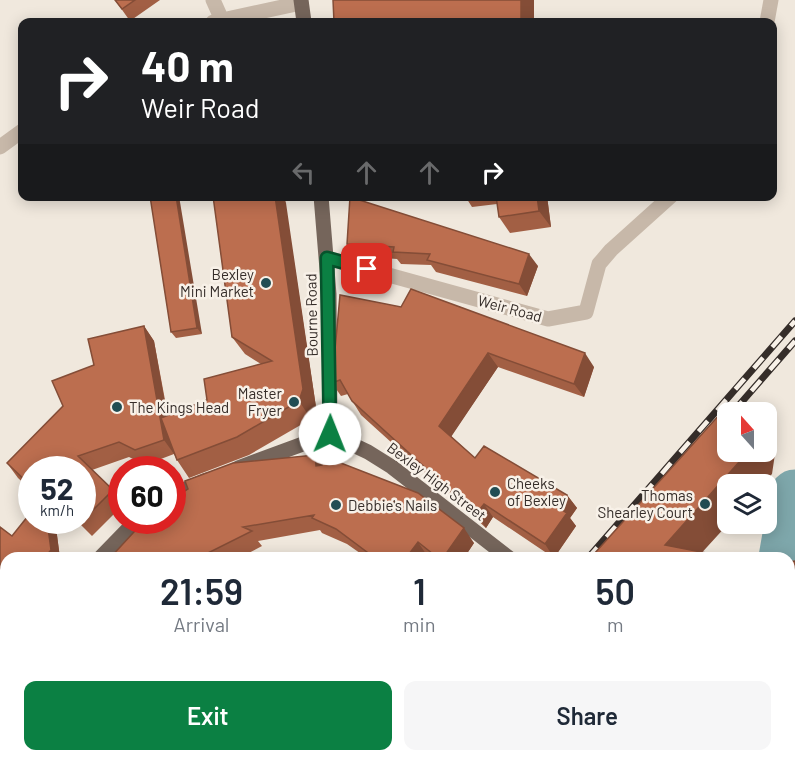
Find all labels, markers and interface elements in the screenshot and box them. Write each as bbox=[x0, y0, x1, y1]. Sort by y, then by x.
text: 40 m bbox=[141, 40, 234, 90]
icon: right bbox=[42, 42, 120, 120]
text: Weir Road bbox=[141, 91, 260, 123]
icon: left bbox=[287, 156, 320, 189]
icon: ahead bbox=[350, 156, 383, 189]
icon: ahead bbox=[413, 156, 446, 189]
icon: right bbox=[476, 156, 509, 189]
pin bbox=[341, 243, 392, 294]
icon: arrive bbox=[350, 252, 383, 285]
place label: Bexley Mini Market bbox=[180, 265, 254, 300]
street label: Bourne Road bbox=[301, 273, 321, 357]
marker: Bexley Mini Market bbox=[259, 276, 273, 290]
street label: Weir Road bbox=[476, 291, 544, 325]
place label: Master Fryer bbox=[238, 384, 283, 419]
marker: Master Fryer bbox=[287, 395, 301, 409]
place label: The Kings Head bbox=[129, 398, 229, 416]
marker: The Kings Head bbox=[110, 400, 124, 414]
position arrow bbox=[298, 402, 362, 466]
north arrow bbox=[717, 402, 777, 462]
map controls bbox=[717, 402, 777, 534]
street label: Bexley High Street bbox=[384, 438, 490, 524]
speed limit sign: 60 bbox=[108, 456, 186, 534]
text: 52 bbox=[41, 470, 73, 506]
place label: Cheeks of Bexley bbox=[507, 474, 566, 509]
button: layers bbox=[717, 474, 777, 534]
marker: Cheeks of Bexley bbox=[488, 485, 502, 499]
place label: Thomas Shearley Court bbox=[598, 486, 693, 521]
place label: Debbie's Nails bbox=[348, 496, 437, 514]
marker: Thomas Shearley Court bbox=[698, 497, 712, 511]
marker: Debbie's Nails bbox=[329, 498, 343, 512]
text: km/h bbox=[40, 501, 74, 519]
text: 21:59 bbox=[160, 569, 243, 612]
text: 1 bbox=[413, 569, 426, 612]
text: 50 bbox=[595, 569, 635, 612]
text: Arrival bbox=[174, 612, 229, 636]
text: min bbox=[403, 612, 435, 636]
text: m bbox=[607, 612, 623, 636]
button: Exit bbox=[24, 681, 392, 750]
button: Share bbox=[404, 681, 771, 750]

